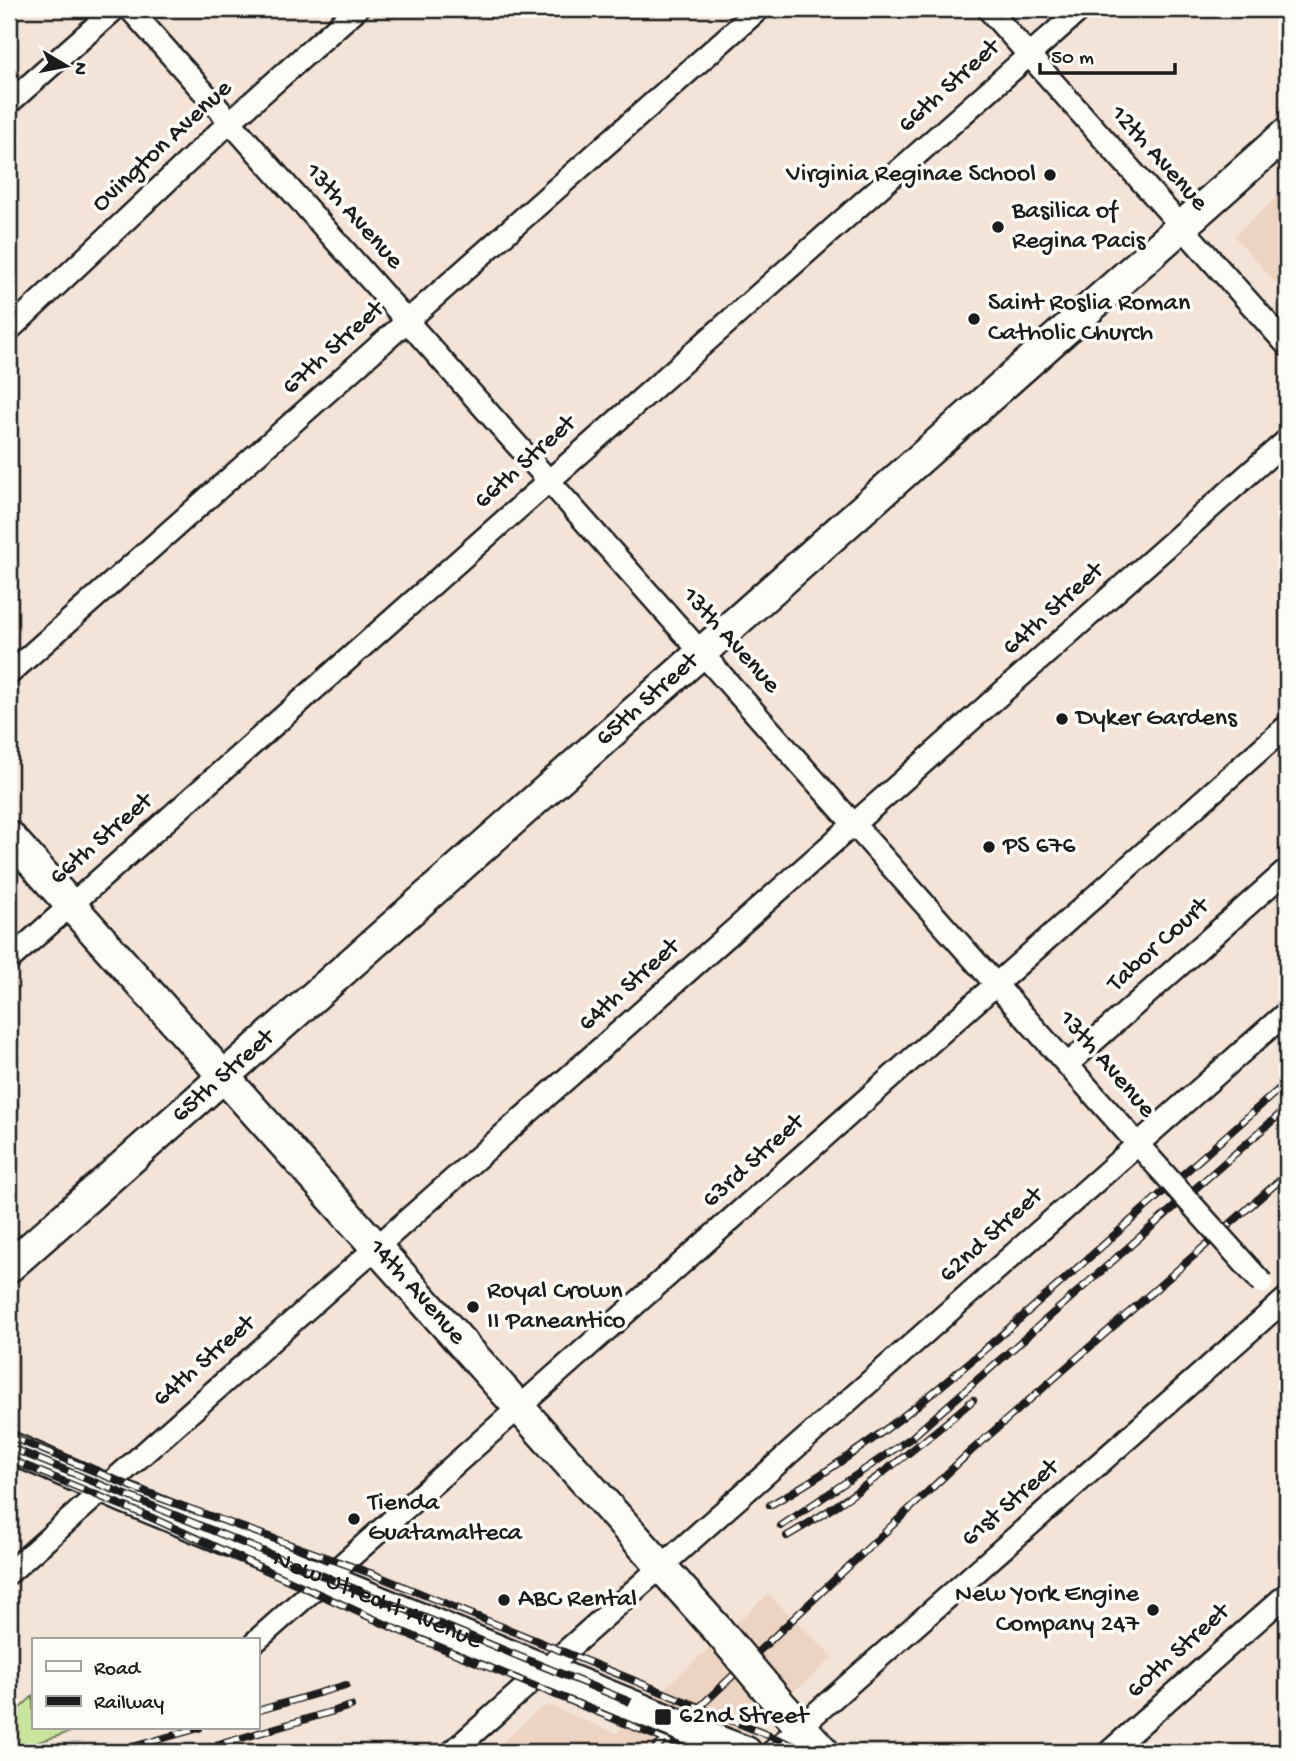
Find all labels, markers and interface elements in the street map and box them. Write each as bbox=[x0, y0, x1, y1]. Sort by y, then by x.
north arrow bbox=[32, 32, 102, 102]
street label: 66th Street bbox=[893, 32, 1009, 141]
scale bar bbox=[1040, 32, 1175, 76]
text: 50 m bbox=[1051, 47, 1094, 72]
text: N bbox=[67, 60, 92, 76]
street label: Ovington Avenue bbox=[86, 74, 240, 220]
street label: 12th Avenue bbox=[1102, 99, 1214, 219]
street label: 13th Avenue bbox=[296, 156, 409, 277]
place label: Virginia Reginae School bbox=[785, 160, 1036, 191]
marker: Virginia Reginae School bbox=[1042, 167, 1058, 183]
place label: Basilica of Regina Pacis bbox=[1011, 197, 1147, 258]
marker: Basilica of Regina Pacis bbox=[990, 219, 1006, 235]
place label: Saint Roslia Roman Catholic Church bbox=[988, 289, 1191, 350]
street label: 67th Street bbox=[277, 293, 393, 403]
marker: Saint Roslia Roman Catholic Church bbox=[966, 311, 982, 327]
street label: 66th Street bbox=[469, 408, 585, 517]
street label: 64th Street bbox=[997, 555, 1113, 664]
street label: 13th Avenue bbox=[673, 580, 786, 701]
street label: 65th Street bbox=[590, 645, 707, 754]
place label: Dyker Gardens bbox=[1074, 704, 1238, 735]
marker: Dyker Gardens bbox=[1054, 711, 1070, 727]
street label: 66th Street bbox=[44, 785, 162, 893]
place label: PS 676 bbox=[1002, 832, 1076, 863]
marker: PS 676 bbox=[981, 839, 997, 855]
street label: Tabor Court bbox=[1100, 891, 1218, 1001]
street label: 64th Street bbox=[573, 931, 689, 1040]
street label: 13th Avenue bbox=[1050, 1004, 1162, 1126]
street label: 65th Street bbox=[166, 1021, 283, 1130]
street label: 63rd Street bbox=[697, 1107, 813, 1216]
street label: 62nd Street bbox=[934, 1180, 1052, 1291]
street label: 14th Avenue bbox=[360, 1232, 472, 1352]
place label: Royal Crown II Paneantico bbox=[487, 1277, 626, 1338]
marker: Royal Crown II Paneantico bbox=[465, 1299, 481, 1315]
street label: 64th Street bbox=[147, 1308, 264, 1415]
street label: 61st Street bbox=[956, 1452, 1068, 1555]
place label: Tienda Guatamalteca bbox=[366, 1489, 524, 1550]
marker: Tienda Guatamalteca bbox=[346, 1511, 362, 1527]
street label: New Utrecht Avenue bbox=[268, 1544, 487, 1658]
place label: New York Engine Company 247 bbox=[955, 1580, 1140, 1641]
place label: ABC Rental bbox=[518, 1585, 637, 1616]
marker: ABC Rental bbox=[496, 1592, 512, 1608]
street label: 60th Street bbox=[1121, 1596, 1239, 1706]
marker: New York Engine Company 247 bbox=[1145, 1602, 1161, 1618]
legend bbox=[32, 1638, 259, 1730]
text: Road bbox=[94, 1658, 142, 1683]
text: Railway bbox=[94, 1692, 164, 1717]
place label: 62nd Street bbox=[679, 1702, 810, 1733]
marker: 62nd Street bbox=[653, 1707, 673, 1727]

